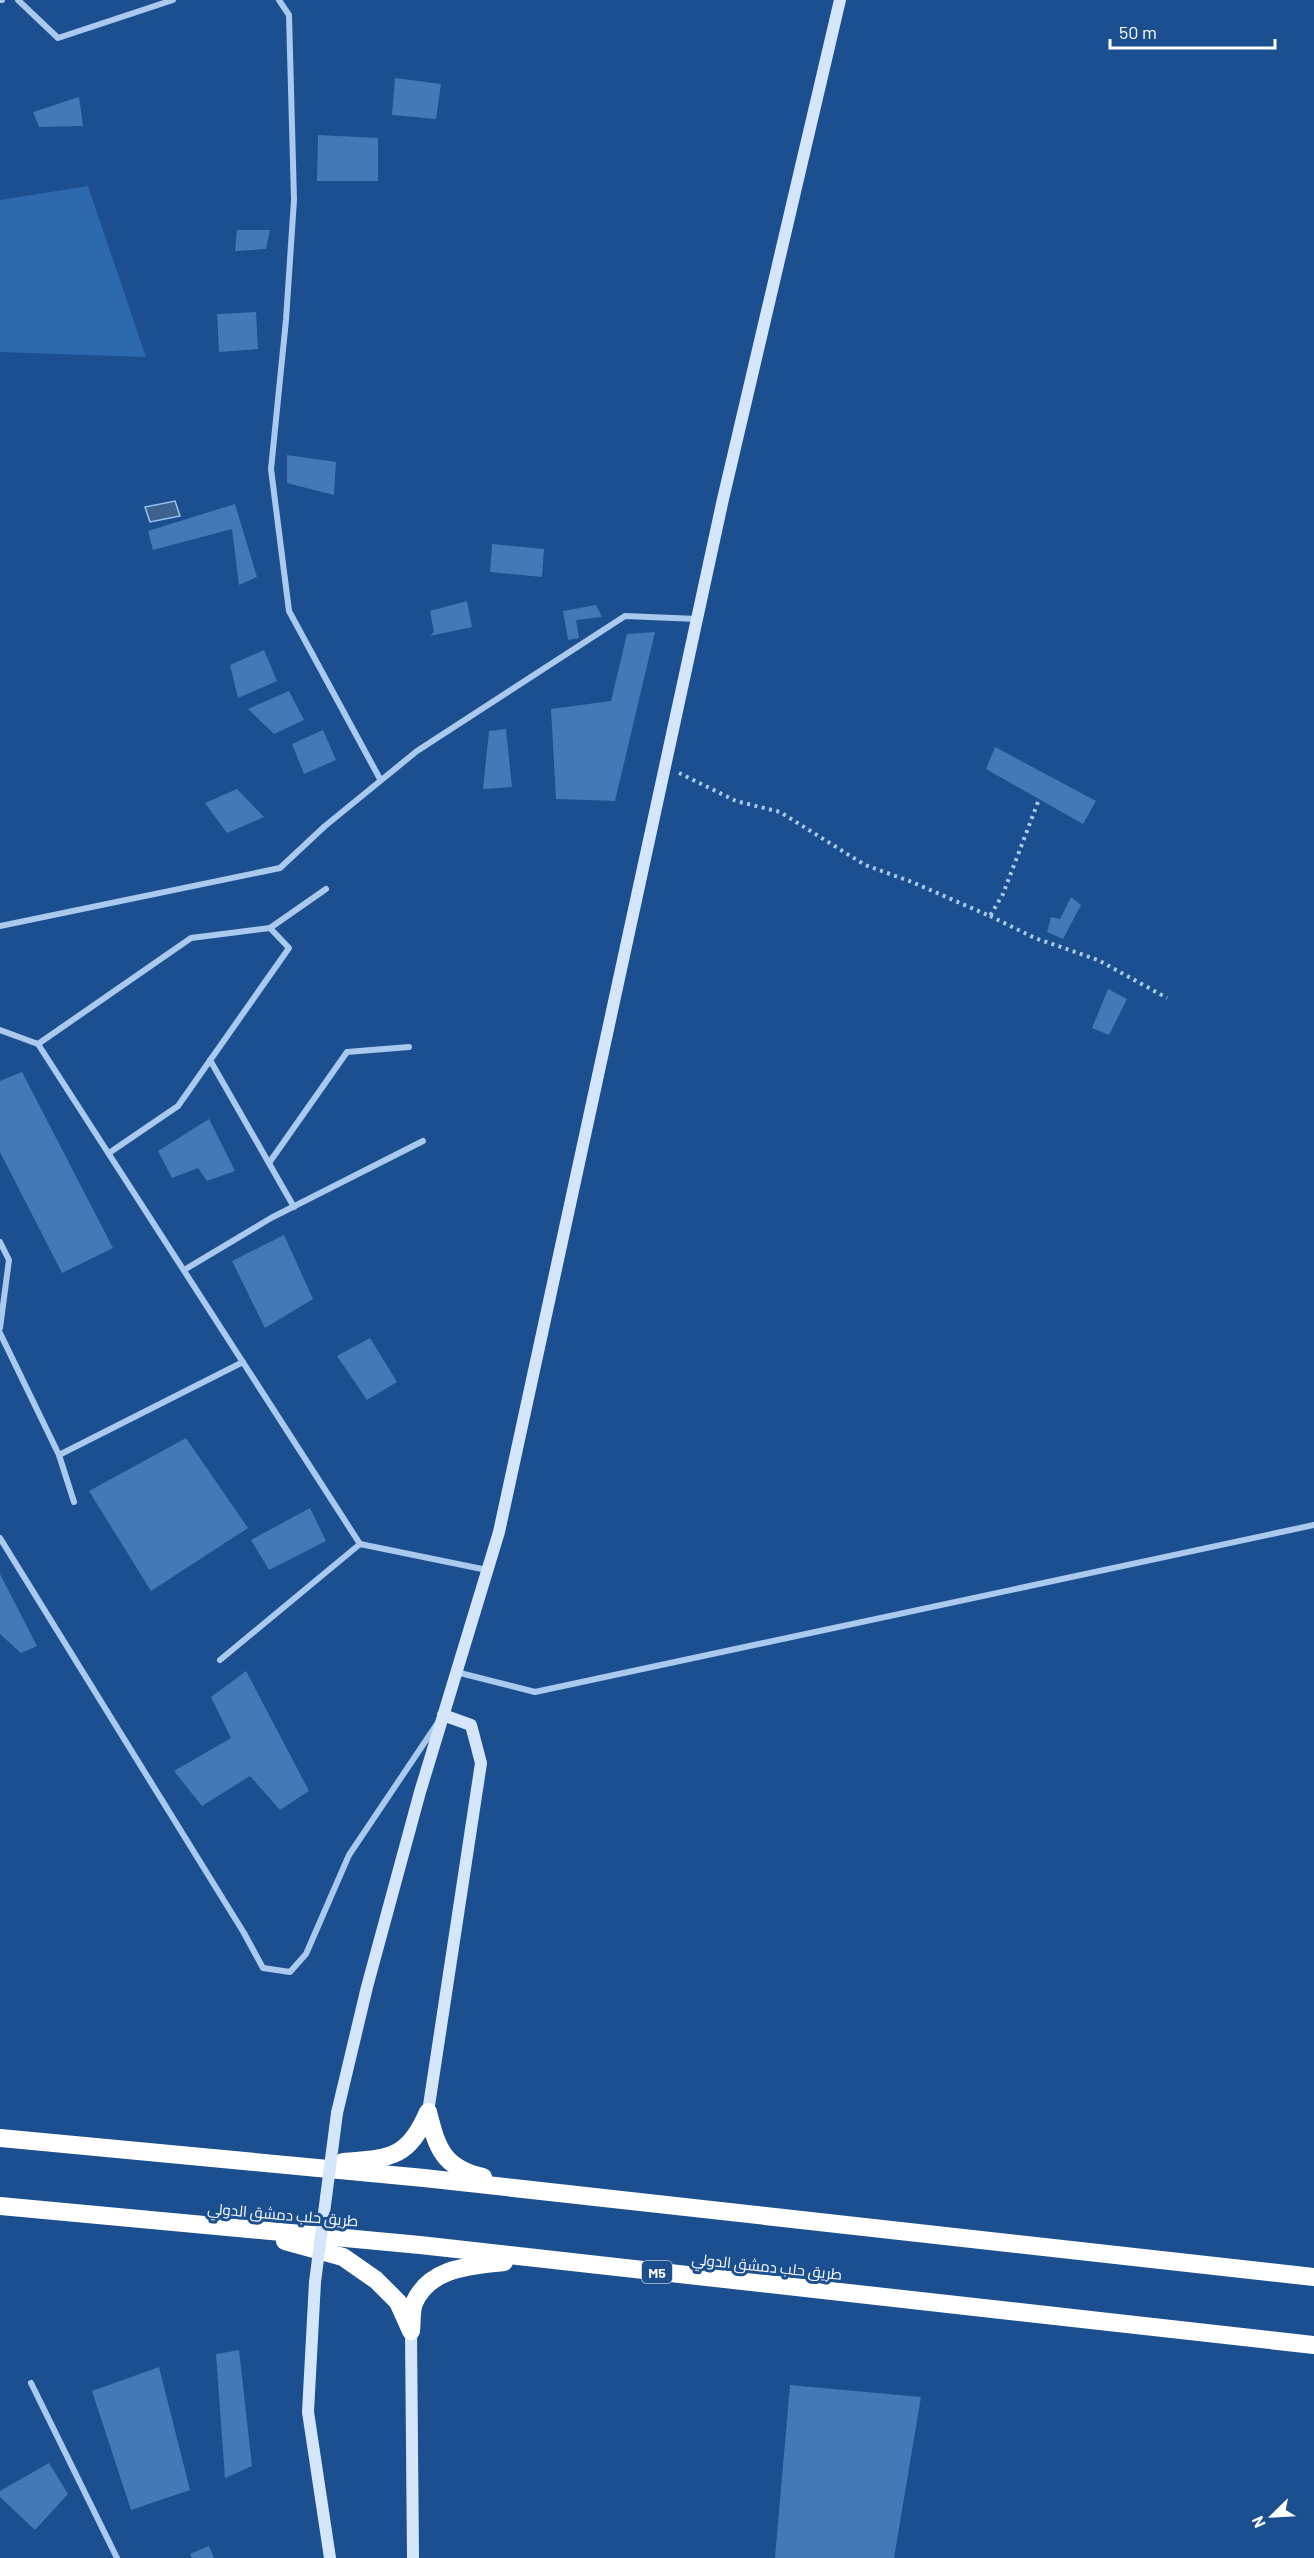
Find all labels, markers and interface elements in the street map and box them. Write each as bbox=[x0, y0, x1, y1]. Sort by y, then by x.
scale bar bbox=[1110, 12, 1275, 50]
text: 50 m bbox=[1119, 21, 1157, 43]
street label: طريق حلب دمشق الدولي bbox=[206, 2198, 359, 2234]
street label: طريق حلب دمشق الدولي bbox=[690, 2249, 843, 2287]
road number: M5 bbox=[642, 2261, 672, 2283]
north arrow bbox=[1242, 2486, 1302, 2546]
text: N bbox=[1247, 2514, 1269, 2531]

